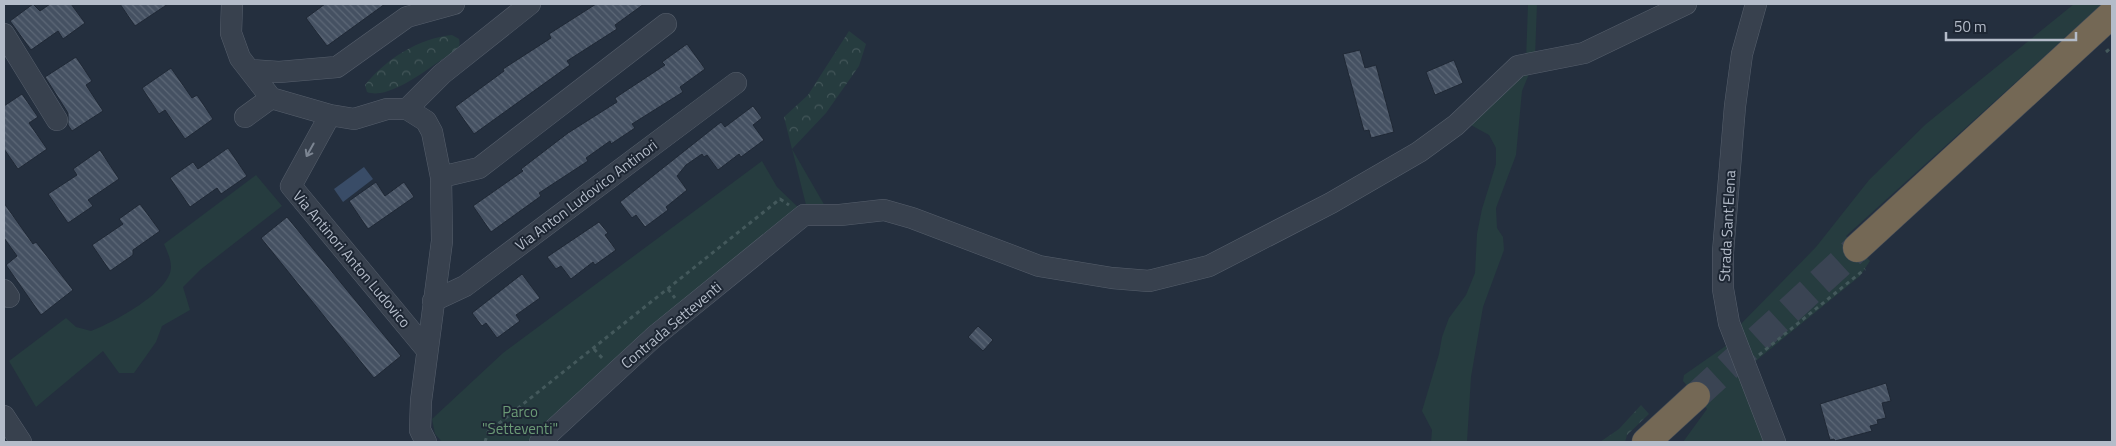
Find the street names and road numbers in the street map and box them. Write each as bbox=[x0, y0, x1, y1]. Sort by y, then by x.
street label: Via Anton Ludovico Antinori bbox=[510, 134, 662, 256]
street label: Strada Sant'Elena bbox=[1713, 169, 1741, 282]
street label: Via Antinori Anton Ludovico bbox=[288, 185, 417, 333]
street label: Contrada Setteventi bbox=[616, 276, 726, 374]

